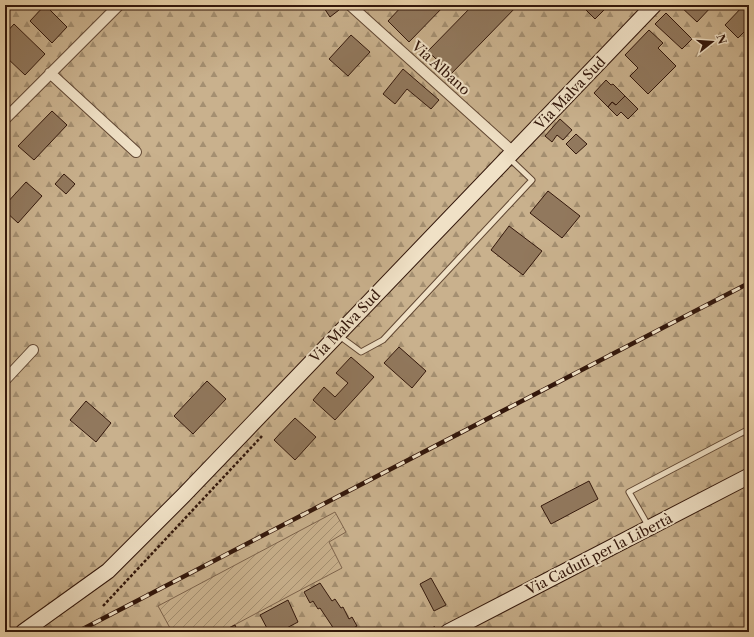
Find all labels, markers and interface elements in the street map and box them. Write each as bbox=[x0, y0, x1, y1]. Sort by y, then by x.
north arrow bbox=[692, 22, 732, 62]
text: N bbox=[713, 32, 730, 46]
street label: Via Albano bbox=[407, 36, 474, 99]
street label: Via Malva Sud bbox=[530, 52, 610, 134]
street label: Via Malva Sud bbox=[305, 285, 385, 367]
street label: Via Caduti per la Libertà bbox=[522, 509, 676, 599]

